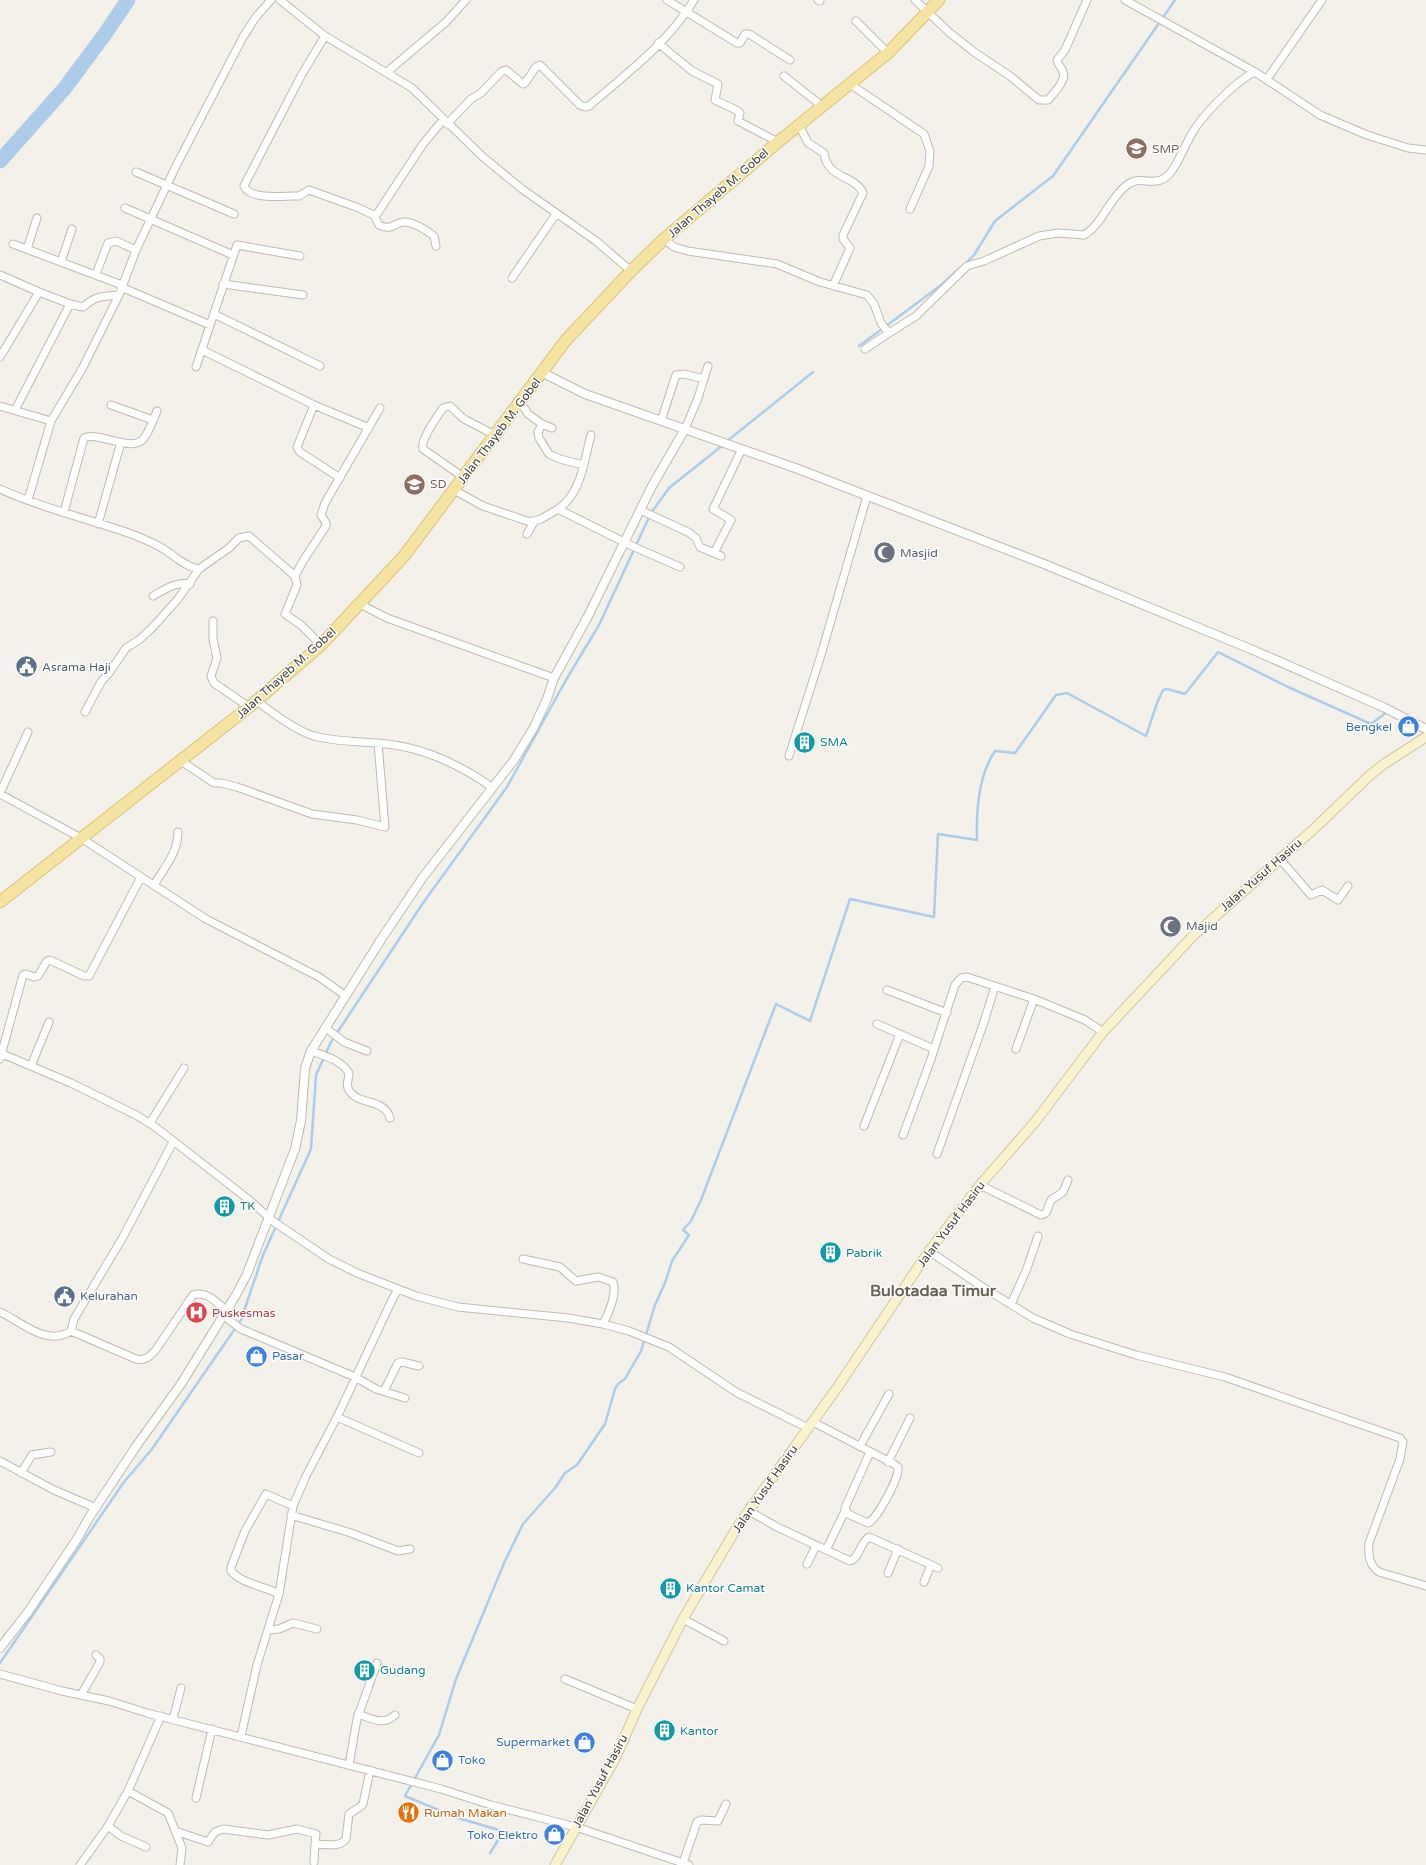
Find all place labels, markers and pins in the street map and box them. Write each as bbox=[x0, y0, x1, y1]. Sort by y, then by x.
school or university icon: SMP bbox=[1123, 136, 1149, 162]
place label: SMP bbox=[1152, 142, 1179, 156]
school or university icon: SD bbox=[402, 471, 428, 497]
place label: SD bbox=[430, 477, 446, 491]
mosque icon: Masjid bbox=[871, 540, 897, 566]
place label: Masjid bbox=[900, 546, 938, 560]
public building icon: Asrama Haji bbox=[14, 654, 40, 680]
place label: Asrama Haji bbox=[42, 660, 111, 674]
shop icon: Bengkel bbox=[1395, 714, 1421, 740]
place label: Bengkel bbox=[1346, 720, 1392, 734]
building icon: SMA bbox=[791, 729, 817, 755]
place label: SMA bbox=[820, 735, 848, 749]
mosque icon: Majid bbox=[1158, 913, 1184, 939]
place label: Majid bbox=[1186, 919, 1218, 933]
building icon: TK bbox=[211, 1193, 237, 1219]
place label: TK bbox=[240, 1199, 255, 1213]
building icon: Pabrik bbox=[818, 1240, 844, 1266]
place label: Pabrik bbox=[846, 1246, 883, 1260]
public building icon: Kelurahan bbox=[51, 1283, 77, 1309]
place label: Kelurahan bbox=[80, 1289, 138, 1303]
hospital icon: Puskesmas bbox=[183, 1300, 209, 1326]
place label: Puskesmas bbox=[212, 1306, 276, 1320]
shop icon: Pasar bbox=[244, 1343, 270, 1369]
place label: Pasar bbox=[272, 1349, 304, 1363]
building icon: Kantor Camat bbox=[658, 1575, 684, 1601]
place label: Kantor Camat bbox=[686, 1581, 765, 1595]
building icon: Gudang bbox=[351, 1657, 377, 1683]
place label: Gudang bbox=[380, 1663, 426, 1677]
building icon: Kantor bbox=[651, 1718, 677, 1744]
place label: Kantor bbox=[680, 1724, 719, 1738]
shop icon: Supermarket bbox=[572, 1729, 598, 1755]
place label: Supermarket bbox=[496, 1735, 570, 1749]
shop icon: Toko bbox=[429, 1747, 455, 1773]
place label: Toko bbox=[458, 1753, 486, 1767]
restaurant icon: Rumah Makan bbox=[396, 1800, 422, 1826]
place label: Rumah Makan bbox=[424, 1806, 507, 1820]
shop icon: Toko Elektro bbox=[541, 1822, 567, 1848]
place label: Toko Elektro bbox=[467, 1828, 538, 1842]

